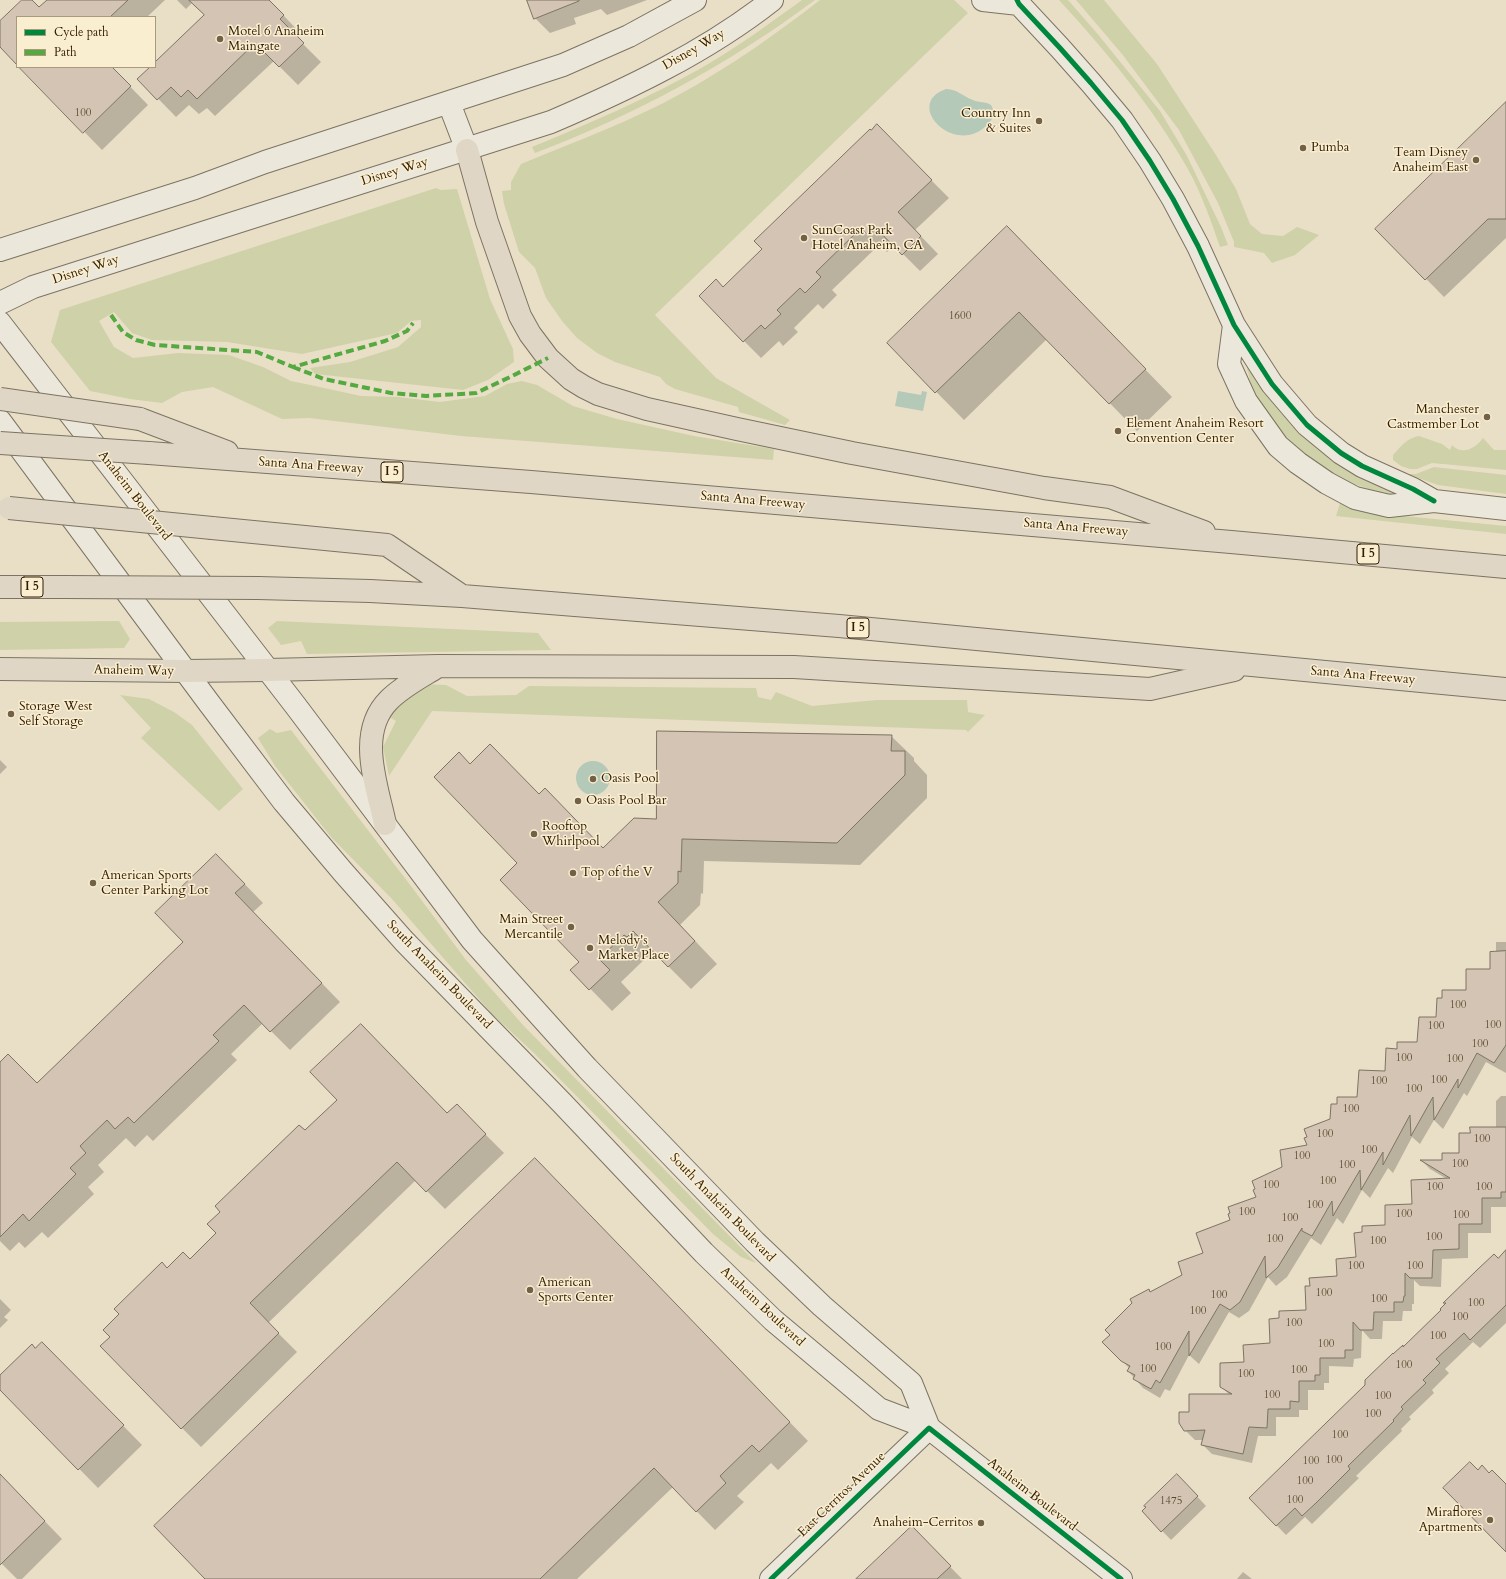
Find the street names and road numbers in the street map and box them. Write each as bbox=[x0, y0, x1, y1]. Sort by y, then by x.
street label: Disney Way bbox=[660, 26, 728, 74]
street label: Disney Way bbox=[360, 154, 430, 190]
street label: Disney Way bbox=[51, 252, 121, 288]
street label: Anaheim Boulevard bbox=[94, 448, 174, 544]
street label: Santa Ana Freeway bbox=[258, 455, 364, 477]
road number: I 5 bbox=[381, 462, 403, 482]
street label: Santa Ana Freeway bbox=[700, 489, 806, 513]
street label: Santa Ana Freeway bbox=[1023, 516, 1129, 540]
road number: I 5 bbox=[1357, 544, 1379, 564]
road number: I 5 bbox=[21, 577, 43, 597]
road number: I 5 bbox=[847, 618, 869, 638]
street label: Anaheim Way bbox=[94, 663, 174, 679]
street label: Santa Ana Freeway bbox=[1310, 664, 1416, 688]
street label: South Anaheim Boulevard bbox=[383, 917, 495, 1033]
street label: South Anaheim Boulevard bbox=[666, 1150, 778, 1266]
street label: Anaheim Boulevard bbox=[717, 1264, 807, 1350]
street label: East Cerritos Avenue bbox=[795, 1449, 889, 1541]
street label: Anaheim Boulevard bbox=[984, 1455, 1080, 1535]

